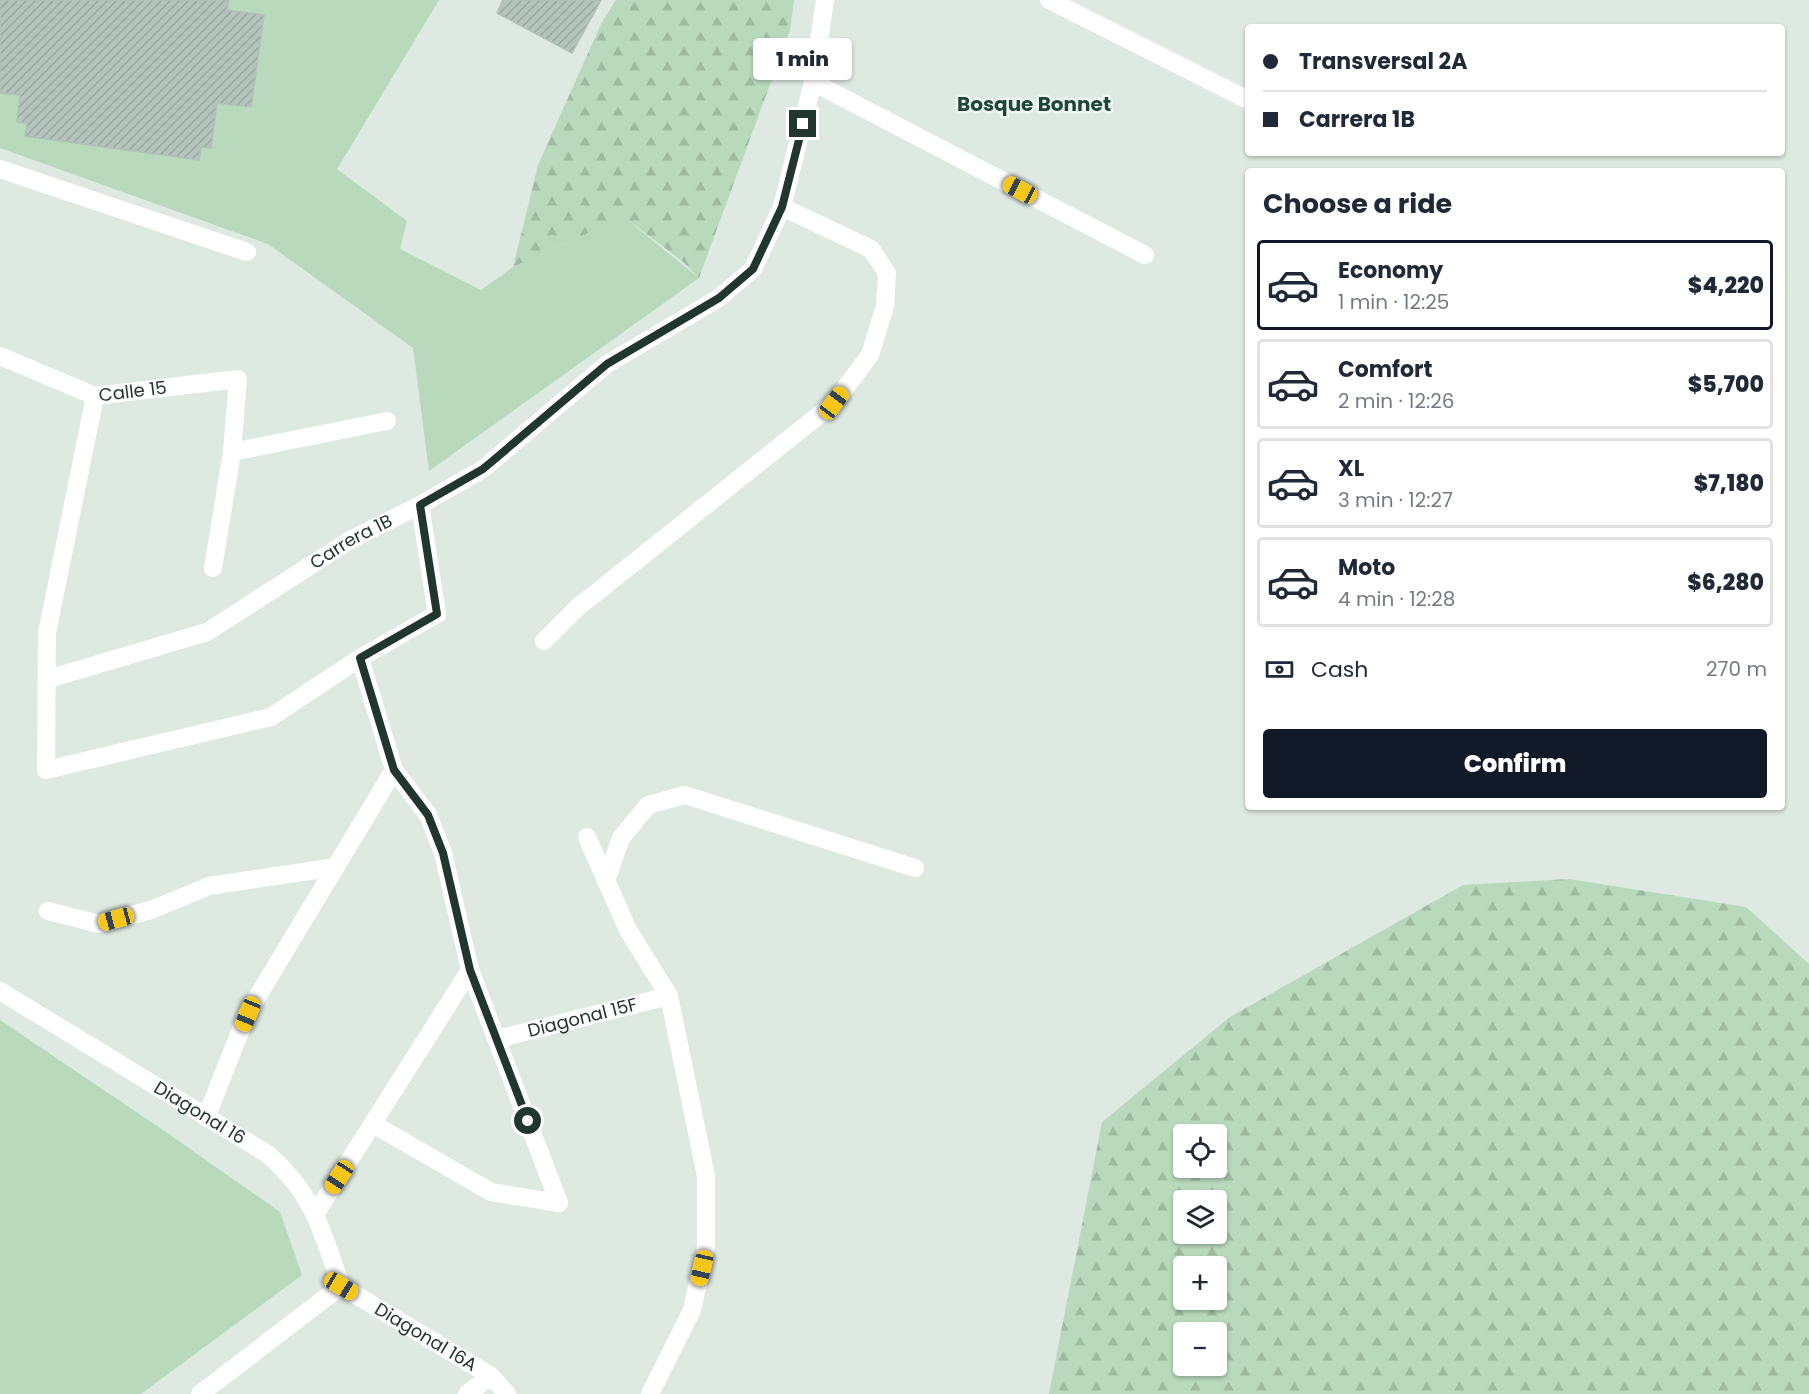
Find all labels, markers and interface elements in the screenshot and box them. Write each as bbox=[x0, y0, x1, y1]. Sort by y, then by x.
callout: 1 min bbox=[754, 37, 852, 79]
text: 1 min bbox=[776, 45, 829, 73]
text: Transversal 2A bbox=[1299, 46, 1467, 77]
district label: Bosque Bonnet bbox=[957, 90, 1111, 118]
text: Carrera 1B bbox=[1299, 104, 1415, 135]
route end bbox=[789, 110, 816, 137]
car bbox=[1000, 174, 1040, 206]
text: Choose a ride bbox=[1263, 185, 1452, 222]
text: Economy bbox=[1338, 255, 1443, 286]
icon: car bbox=[1266, 258, 1320, 312]
text: $4,220 bbox=[1688, 270, 1764, 301]
text: 1 min · 12:25 bbox=[1338, 288, 1449, 316]
text: Comfort bbox=[1338, 354, 1432, 385]
icon: car bbox=[1266, 357, 1320, 411]
text: $5,700 bbox=[1688, 369, 1764, 400]
street label: Calle 15 bbox=[97, 375, 168, 407]
car bbox=[816, 383, 852, 423]
text: 2 min · 12:26 bbox=[1338, 387, 1454, 415]
text: XL bbox=[1338, 453, 1364, 484]
icon: car bbox=[1266, 456, 1320, 510]
text: $7,180 bbox=[1694, 468, 1764, 499]
text: 3 min · 12:27 bbox=[1338, 486, 1453, 514]
street label: Carrera 1B bbox=[305, 508, 396, 575]
text: Moto bbox=[1338, 552, 1395, 583]
icon: car bbox=[1266, 555, 1320, 609]
text: $6,280 bbox=[1687, 567, 1764, 598]
text: 4 min · 12:28 bbox=[1338, 585, 1455, 613]
icon: cash bbox=[1263, 653, 1296, 686]
text: Cash bbox=[1311, 654, 1368, 685]
text: 270 m bbox=[1706, 655, 1767, 683]
button: Confirm bbox=[1263, 729, 1767, 798]
car bbox=[96, 906, 136, 932]
street label: Diagonal 15F bbox=[525, 991, 640, 1043]
car bbox=[233, 994, 263, 1034]
street label: Diagonal 16 bbox=[149, 1075, 251, 1150]
route start bbox=[514, 1107, 541, 1134]
map controls bbox=[1173, 1124, 1227, 1376]
button: locate bbox=[1173, 1124, 1227, 1178]
car bbox=[322, 1157, 356, 1197]
button: layers bbox=[1173, 1190, 1227, 1244]
car bbox=[689, 1248, 715, 1288]
button: + bbox=[1173, 1256, 1227, 1310]
car bbox=[321, 1269, 361, 1303]
street label: Diagonal 16A bbox=[370, 1296, 482, 1377]
button: − bbox=[1173, 1322, 1227, 1376]

